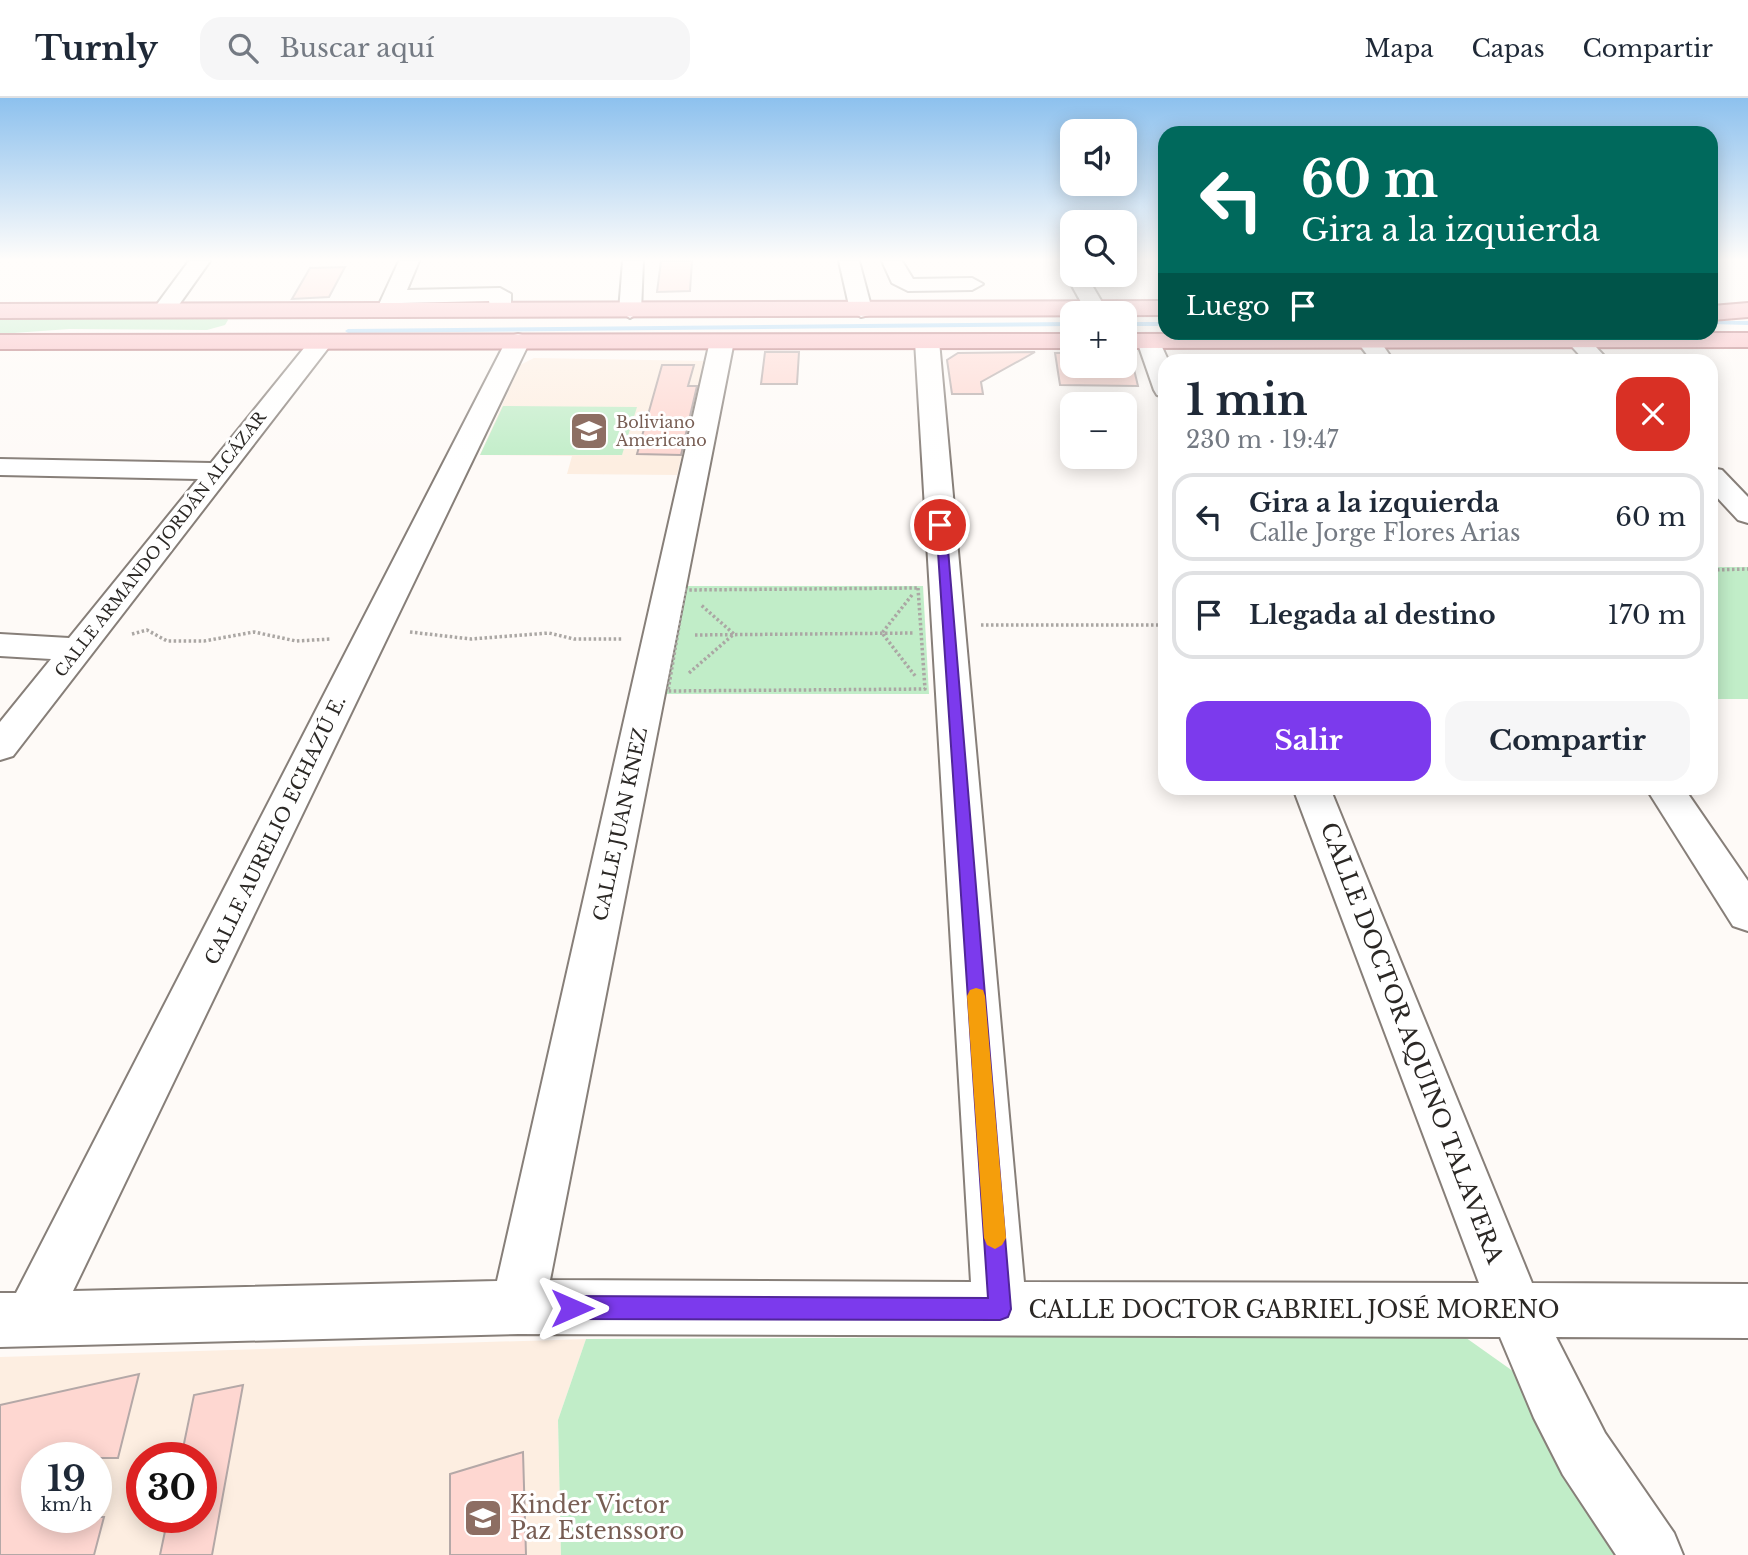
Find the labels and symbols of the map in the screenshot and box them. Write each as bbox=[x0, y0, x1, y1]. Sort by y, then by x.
street label: CALLE ARMANDO JORDÁN ALCÁZAR bbox=[50, 406, 271, 681]
school or university icon: Boliviano Americano bbox=[568, 410, 610, 452]
place label: Boliviano Americano bbox=[615, 412, 707, 450]
pin bbox=[910, 495, 970, 555]
street label: CALLE AURELIO ECHAZÚ E. bbox=[200, 692, 351, 968]
street label: CALLE JUAN KNEZ bbox=[589, 725, 652, 923]
street label: CALLE DOCTOR AQUINO TALAVERA bbox=[1315, 818, 1510, 1269]
position arrow bbox=[535, 1271, 609, 1345]
street label: CALLE DOCTOR GABRIEL JOSÉ MORENO bbox=[1028, 1295, 1560, 1324]
speed limit sign: 30 bbox=[126, 1442, 217, 1533]
place label: Kinder Victor Paz Estenssoro bbox=[510, 1491, 684, 1545]
school or university icon: Kinder Victor Paz Estenssoro bbox=[462, 1497, 504, 1539]

